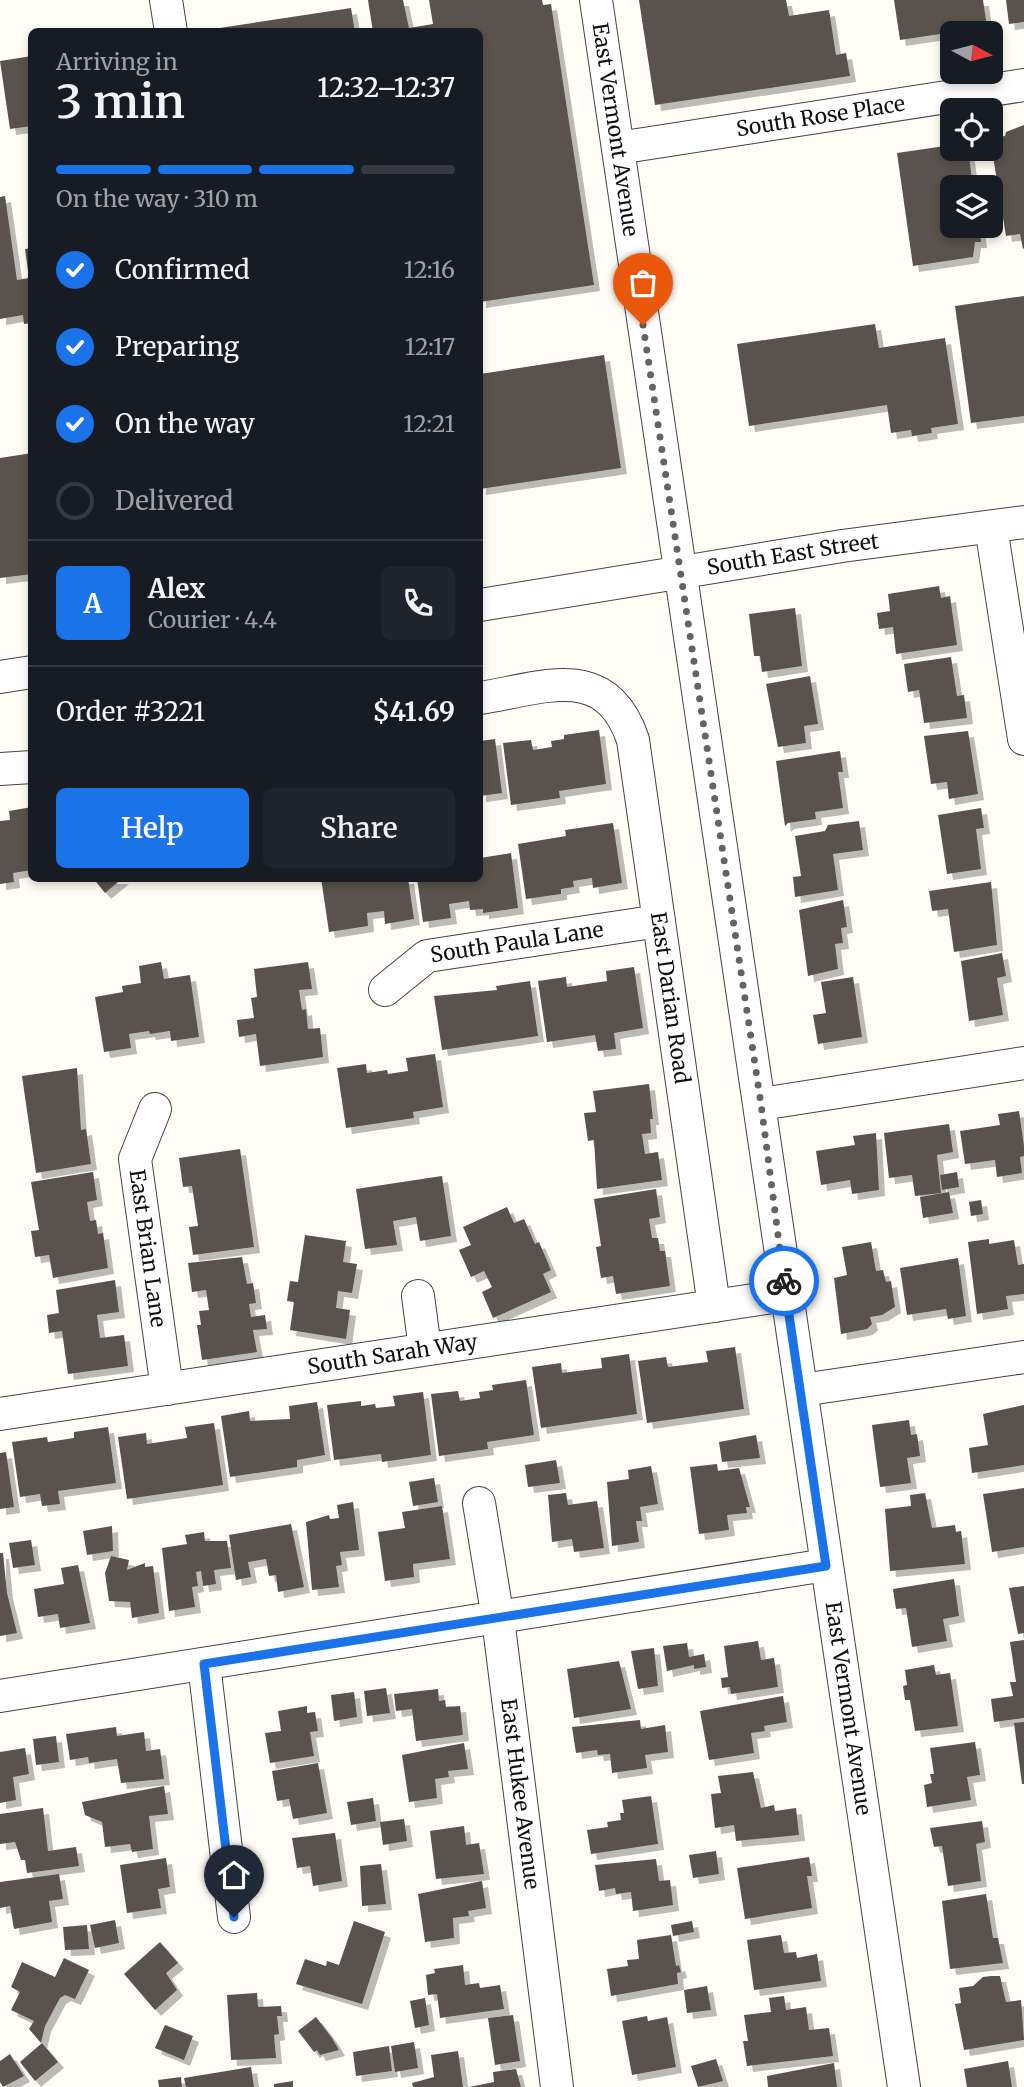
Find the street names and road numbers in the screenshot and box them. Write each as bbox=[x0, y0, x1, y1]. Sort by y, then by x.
street label: East Vermont Avenue bbox=[587, 21, 645, 238]
street label: South Rose Place bbox=[734, 90, 907, 142]
street label: South East Street bbox=[705, 527, 881, 581]
street label: East Darian Road bbox=[645, 910, 696, 1086]
street label: South Paula Lane bbox=[428, 916, 605, 968]
street label: East Brian Lane bbox=[124, 1168, 172, 1329]
street label: South Sarah Way bbox=[306, 1328, 480, 1380]
street label: East Vermont Avenue bbox=[820, 1600, 878, 1817]
street label: East Hukee Avenue bbox=[495, 1697, 546, 1891]

